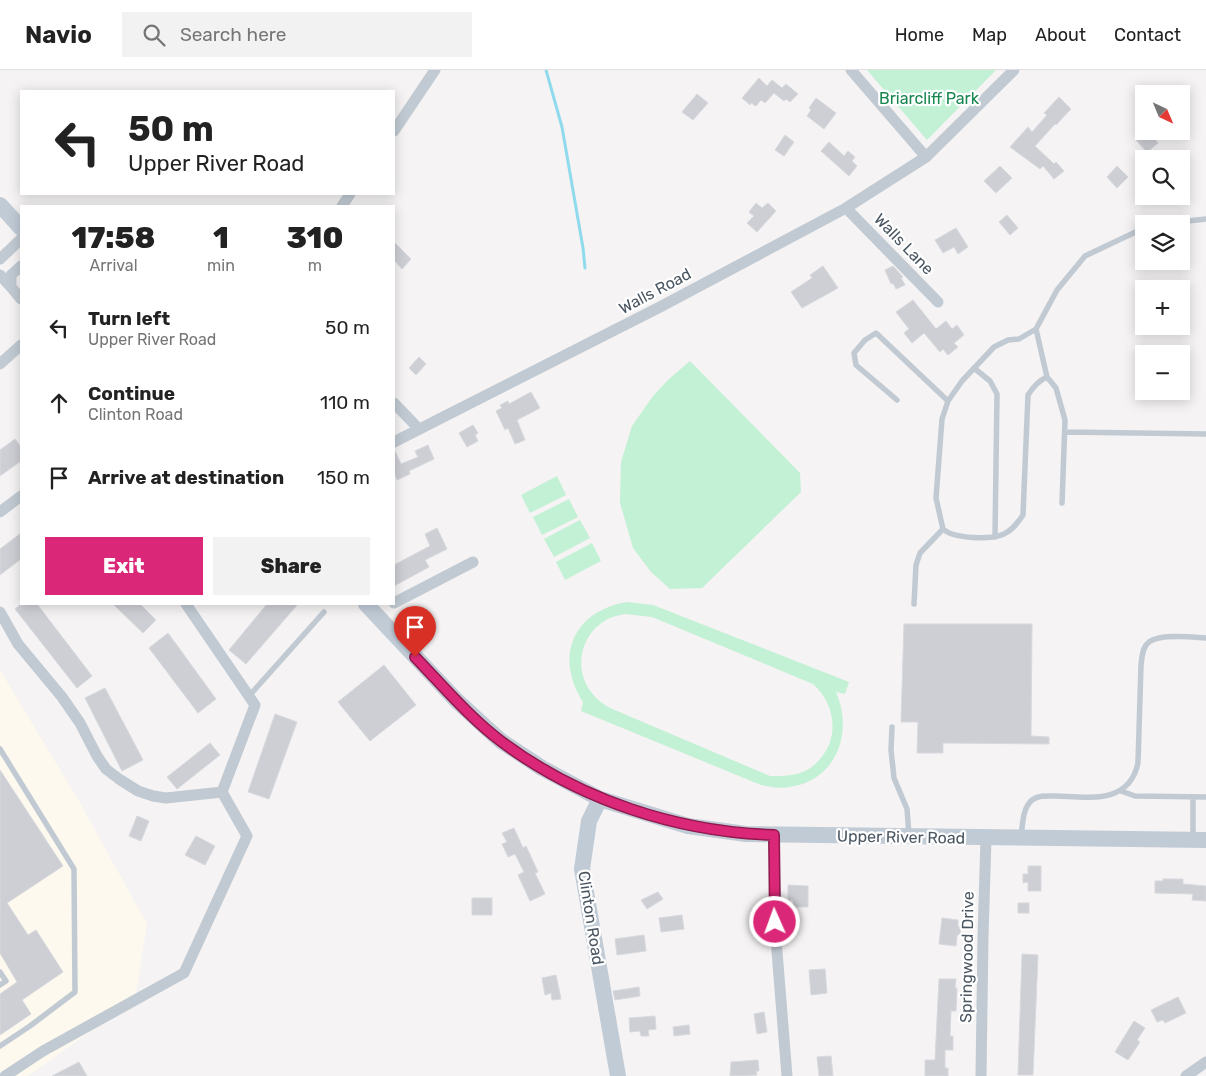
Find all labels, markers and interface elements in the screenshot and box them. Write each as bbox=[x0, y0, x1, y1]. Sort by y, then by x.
search box bbox=[122, 12, 472, 57]
text: Navio bbox=[25, 21, 92, 49]
icon: search bbox=[140, 21, 168, 49]
text: Search here bbox=[180, 23, 286, 46]
text: Home bbox=[895, 24, 944, 46]
text: Map bbox=[972, 24, 1007, 46]
text: About bbox=[1035, 24, 1086, 46]
text: Contact bbox=[1114, 24, 1181, 46]
north arrow bbox=[1135, 85, 1190, 140]
map controls bbox=[1135, 85, 1190, 400]
park label: Briarcliff Park bbox=[879, 89, 980, 108]
text: 50 m bbox=[128, 108, 214, 150]
icon: left bbox=[45, 110, 110, 175]
text: Upper River Road bbox=[128, 150, 304, 177]
button: search bbox=[1135, 150, 1190, 205]
street label: Walls Lane bbox=[870, 209, 938, 279]
button: layers bbox=[1135, 215, 1190, 270]
text: 17:58 bbox=[72, 220, 155, 256]
text: 1 bbox=[213, 220, 229, 256]
text: 310 bbox=[286, 220, 343, 256]
text: Arrival bbox=[90, 256, 138, 275]
text: min bbox=[207, 256, 235, 275]
text: m bbox=[308, 256, 322, 275]
street label: Walls Road bbox=[616, 264, 694, 318]
button: + bbox=[1135, 280, 1190, 335]
text: Turn left bbox=[88, 307, 170, 330]
icon: left bbox=[45, 314, 73, 342]
text: 50 m bbox=[325, 316, 370, 339]
text: Upper River Road bbox=[88, 330, 216, 349]
button: − bbox=[1135, 345, 1190, 400]
text: Continue bbox=[88, 382, 175, 405]
icon: ahead bbox=[45, 389, 73, 417]
text: 110 m bbox=[320, 391, 370, 414]
text: Clinton Road bbox=[88, 405, 183, 424]
icon: arrive bbox=[45, 464, 73, 492]
text: Arrive at destination bbox=[88, 466, 284, 489]
text: 150 m bbox=[317, 466, 370, 489]
button: Exit bbox=[45, 537, 203, 595]
button: Share bbox=[213, 537, 370, 595]
pin bbox=[394, 606, 436, 657]
icon: arrive bbox=[401, 613, 429, 641]
street label: Upper River Road bbox=[837, 826, 965, 848]
street label: Clinton Road bbox=[574, 870, 608, 966]
street label: Springwood Drive bbox=[956, 891, 978, 1023]
position arrow bbox=[748, 895, 800, 947]

